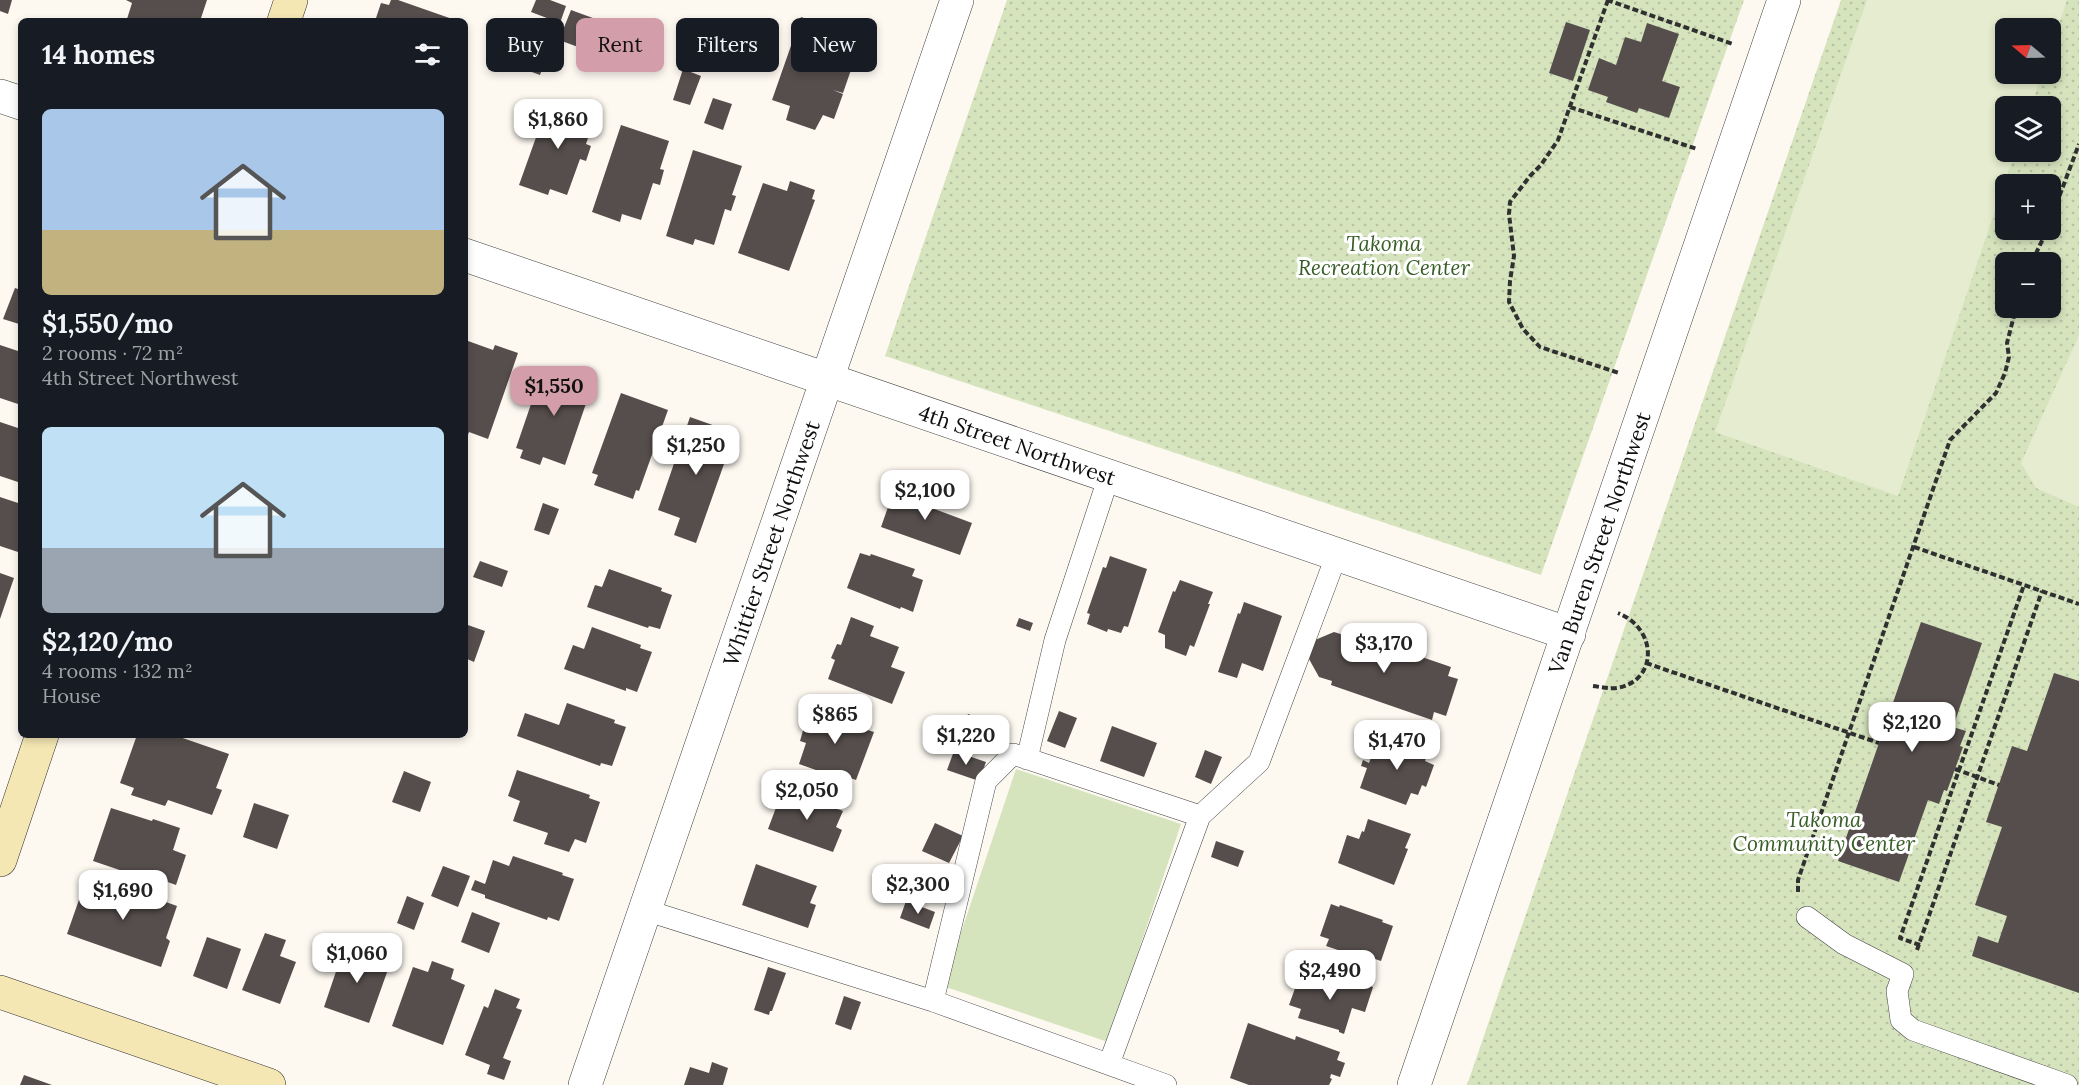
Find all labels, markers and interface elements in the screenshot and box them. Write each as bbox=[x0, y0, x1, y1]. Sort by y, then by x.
chip: Buy bbox=[486, 18, 564, 72]
chip: Rent bbox=[576, 18, 664, 72]
chip: Filters bbox=[676, 18, 779, 72]
chip: New bbox=[791, 18, 877, 72]
north arrow bbox=[1995, 18, 2061, 84]
map controls bbox=[1995, 18, 2061, 318]
text: 14 homes bbox=[42, 38, 155, 71]
icon: filters bbox=[411, 38, 444, 71]
button: layers bbox=[1995, 96, 2061, 162]
pin: $1,860 bbox=[509, 99, 607, 150]
text: $1,860 bbox=[528, 106, 588, 131]
icon: home bbox=[189, 148, 297, 256]
button: + bbox=[1995, 174, 2061, 240]
park label: Takoma Recreation Center bbox=[1298, 230, 1471, 281]
button: − bbox=[1995, 252, 2061, 318]
text: $1,550/mo bbox=[42, 307, 173, 340]
text: 2 rooms · 72 m² bbox=[42, 340, 183, 365]
text: 4th Street Northwest bbox=[42, 365, 239, 390]
pin: $1,550 bbox=[505, 366, 603, 417]
text: $1,550 bbox=[524, 373, 584, 398]
street label: 4th Street Northwest bbox=[915, 398, 1120, 491]
street label: Van Buren Street Northwest bbox=[1541, 407, 1656, 678]
street label: Whittier Street Northwest bbox=[716, 416, 826, 669]
pin: $1,250 bbox=[647, 425, 745, 476]
text: $1,250 bbox=[666, 432, 726, 457]
icon: home bbox=[189, 466, 297, 574]
pin: $2,100 bbox=[876, 470, 974, 521]
text: $2,100 bbox=[895, 477, 955, 502]
pin: $3,170 bbox=[1335, 623, 1433, 674]
text: $2,120/mo bbox=[42, 625, 173, 658]
text: $3,170 bbox=[1355, 630, 1413, 655]
text: 4 rooms · 132 m² bbox=[42, 658, 193, 683]
text: House bbox=[42, 683, 101, 708]
pin: $865 bbox=[799, 694, 871, 745]
text: $865 bbox=[812, 701, 858, 726]
pin: $2,120 bbox=[1863, 702, 1961, 753]
text: $2,120 bbox=[1883, 709, 1941, 734]
pin: $1,220 bbox=[917, 715, 1015, 766]
pin: $1,470 bbox=[1348, 720, 1446, 771]
text: $1,220 bbox=[937, 722, 995, 747]
text: $1,470 bbox=[1368, 727, 1426, 752]
pin: $2,050 bbox=[758, 770, 856, 821]
text: $2,050 bbox=[775, 777, 839, 802]
park label: Takoma Community Center bbox=[1733, 806, 1916, 857]
pin: $2,300 bbox=[869, 864, 967, 915]
pin: $1,690 bbox=[74, 870, 172, 921]
text: $2,300 bbox=[886, 871, 950, 896]
text: $1,690 bbox=[93, 877, 153, 902]
pin: $1,060 bbox=[308, 933, 406, 984]
text: $1,060 bbox=[326, 940, 388, 965]
pin: $2,490 bbox=[1281, 950, 1379, 1001]
text: $2,490 bbox=[1299, 957, 1361, 982]

